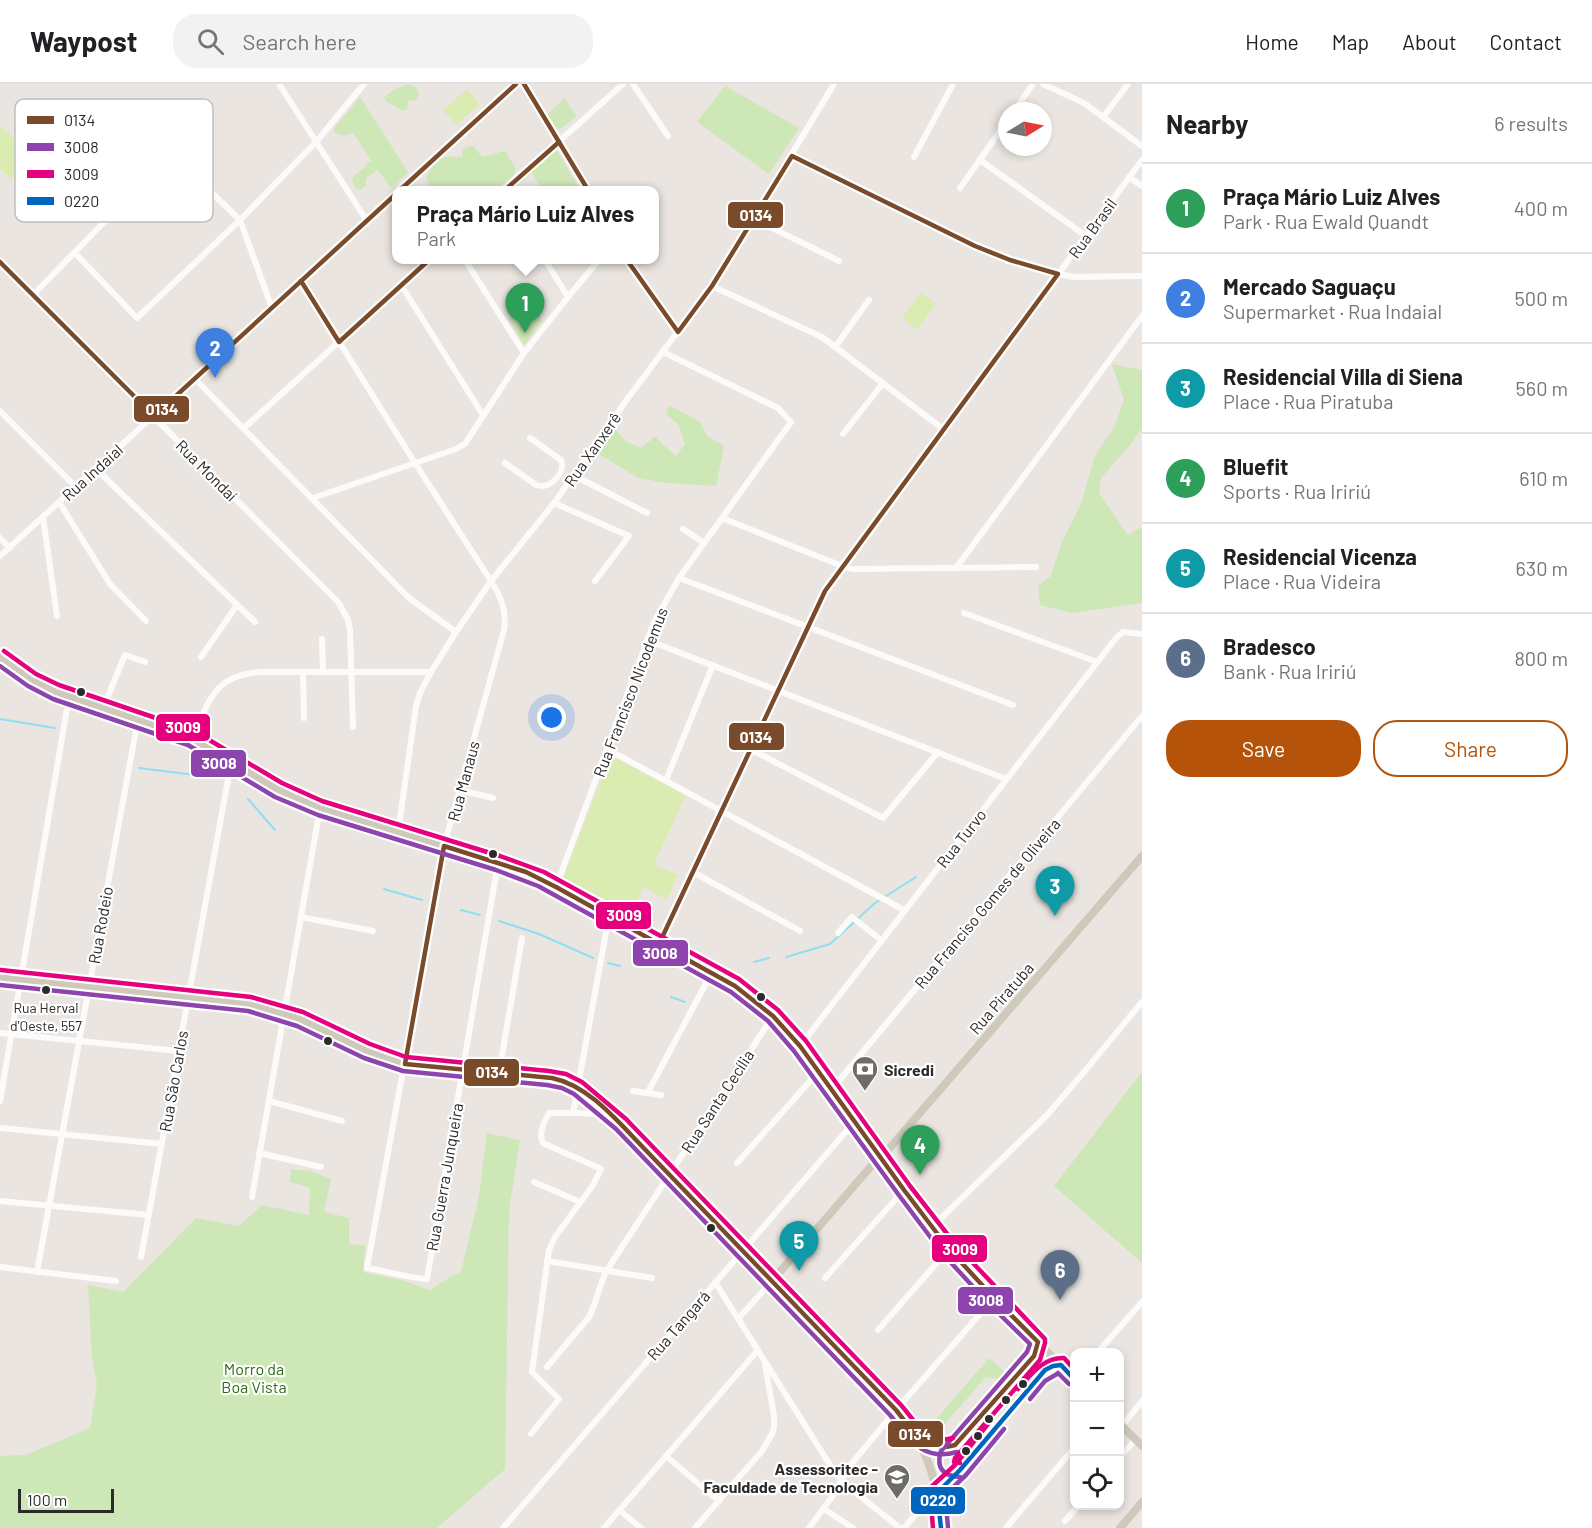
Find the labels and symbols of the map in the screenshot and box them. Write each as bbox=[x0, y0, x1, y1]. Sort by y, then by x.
legend bbox=[15, 99, 213, 222]
north arrow bbox=[998, 102, 1052, 156]
text: 0134 bbox=[64, 110, 95, 129]
text: 3008 bbox=[64, 137, 99, 156]
text: 3009 bbox=[64, 164, 99, 183]
text: 0220 bbox=[64, 191, 99, 210]
street label: Rua Brasil bbox=[1064, 194, 1120, 262]
line badge: 0134 bbox=[727, 201, 784, 229]
text: 0134 bbox=[740, 205, 772, 224]
pin: 1 bbox=[506, 284, 544, 333]
pin: 2 bbox=[196, 328, 234, 378]
line badge: 0134 bbox=[133, 395, 190, 423]
text: 0134 bbox=[146, 399, 178, 418]
street label: Rua Xanxerê bbox=[560, 408, 624, 490]
street label: Rua Mondaí bbox=[172, 435, 242, 505]
street label: Rua Indaial bbox=[58, 440, 126, 504]
street label: Rua Francisco Nicodemus bbox=[589, 605, 671, 779]
unlabelled marker bbox=[75, 686, 87, 698]
your location bbox=[537, 703, 566, 732]
line badge: 3009 bbox=[155, 713, 211, 742]
text: 3009 bbox=[165, 717, 201, 736]
line badge: 0134 bbox=[728, 722, 785, 751]
text: 0134 bbox=[740, 727, 772, 746]
street label: Rua Manaus bbox=[443, 739, 483, 823]
line badge: 3008 bbox=[190, 749, 247, 778]
text: 3008 bbox=[201, 753, 237, 772]
street label: Rua Turvo bbox=[932, 805, 990, 871]
street label: Rua Franciso Gomes de Oliveira bbox=[910, 814, 1064, 992]
unlabelled marker bbox=[487, 848, 499, 860]
pin: 3 bbox=[1036, 866, 1074, 916]
street label: Rua Rodeio bbox=[84, 885, 116, 965]
line badge: 3009 bbox=[595, 901, 652, 930]
text: 3009 bbox=[606, 905, 642, 924]
line badge: 3008 bbox=[632, 939, 689, 967]
text: 3008 bbox=[642, 943, 678, 962]
street label: Rua Piratuba bbox=[965, 958, 1037, 1038]
marker: Rua Herval d'Oeste, 557 bbox=[40, 984, 52, 996]
unlabelled marker bbox=[755, 991, 767, 1003]
place label: Rua Herval d'Oeste, 557 bbox=[10, 999, 82, 1034]
street label: Rua São Carlos bbox=[155, 1029, 191, 1133]
unlabelled marker bbox=[322, 1035, 334, 1047]
street label: Rua Santa Cecília bbox=[677, 1046, 757, 1156]
bank icon: Sicredi bbox=[850, 1054, 880, 1092]
line badge: 0134 bbox=[463, 1058, 520, 1087]
place label: Sicredi bbox=[884, 1060, 934, 1079]
text: 0134 bbox=[476, 1062, 508, 1081]
street label: Rua Guerra Junqueira bbox=[422, 1101, 466, 1253]
pin: 4 bbox=[900, 1126, 940, 1175]
unlabelled marker bbox=[705, 1222, 717, 1234]
pin: 5 bbox=[780, 1222, 818, 1271]
line badge: 3009 bbox=[931, 1234, 988, 1263]
text: 3009 bbox=[942, 1239, 978, 1258]
pin: 6 bbox=[1040, 1250, 1080, 1300]
street label: Rua Tangará bbox=[643, 1286, 713, 1364]
line badge: 3008 bbox=[957, 1286, 1014, 1315]
text: 3008 bbox=[968, 1290, 1004, 1309]
park label: Morro da Boa Vista bbox=[221, 1359, 287, 1396]
unlabelled marker bbox=[1017, 1378, 1029, 1390]
unlabelled marker bbox=[1000, 1394, 1012, 1406]
unlabelled marker bbox=[983, 1413, 995, 1425]
line badge: 0134 bbox=[887, 1420, 944, 1448]
text: 0134 bbox=[899, 1424, 931, 1443]
unlabelled marker bbox=[972, 1430, 984, 1442]
unlabelled marker bbox=[960, 1445, 972, 1457]
place label: Assessoritec - Faculdade de Tecnologia bbox=[703, 1459, 878, 1496]
school or university icon: Assessoritec - Faculdade de Tecnologia bbox=[882, 1462, 912, 1500]
scale bar bbox=[18, 1486, 114, 1514]
line badge: 0220 bbox=[910, 1486, 966, 1515]
text: 0220 bbox=[920, 1490, 956, 1509]

